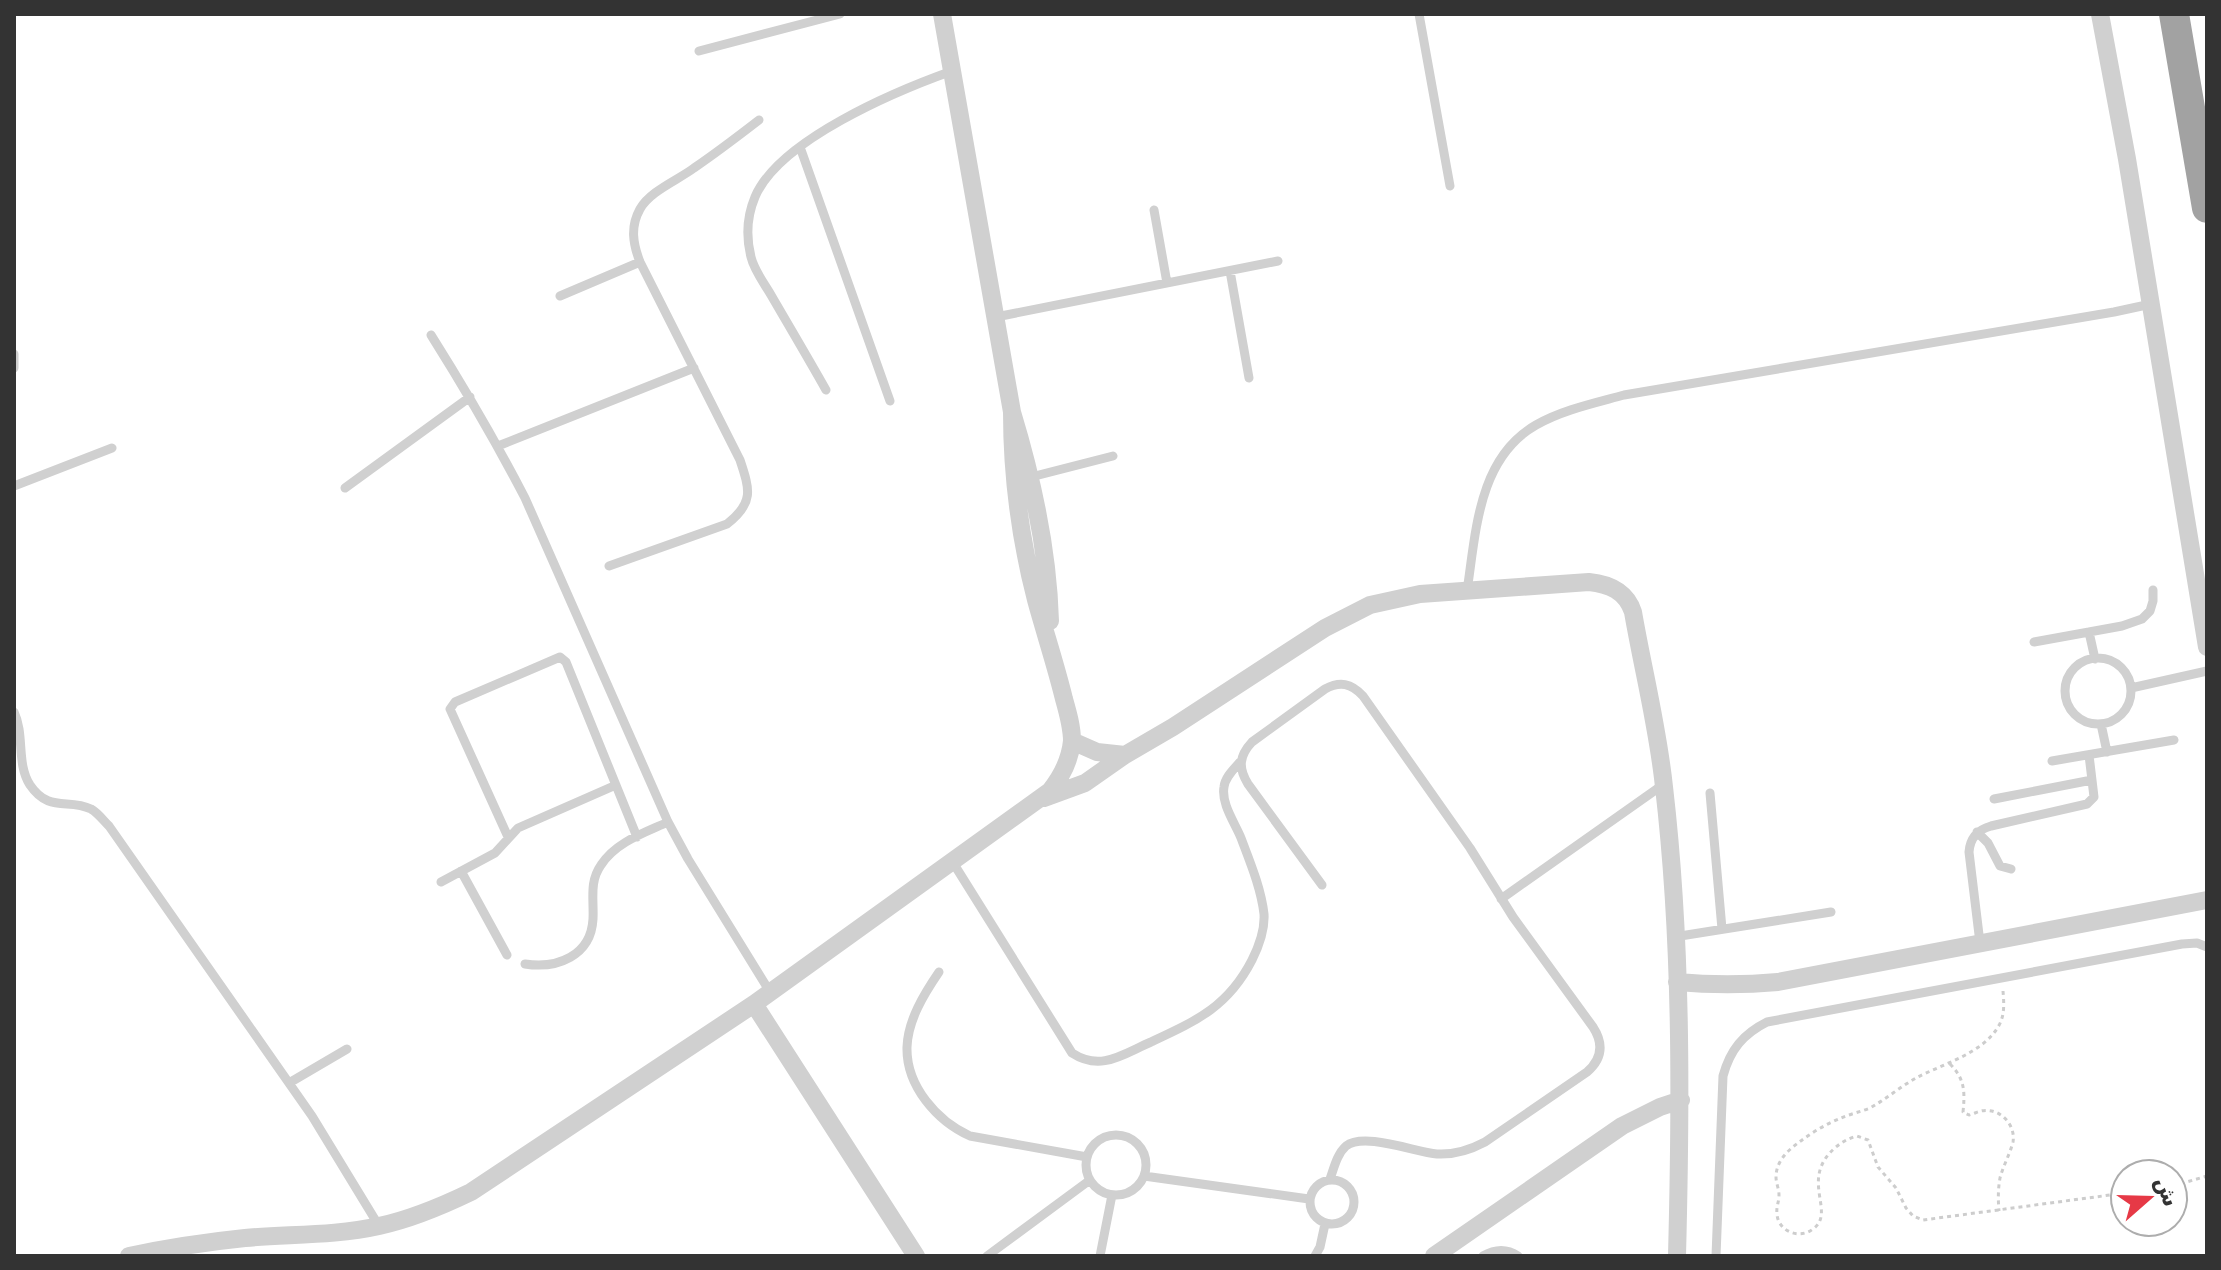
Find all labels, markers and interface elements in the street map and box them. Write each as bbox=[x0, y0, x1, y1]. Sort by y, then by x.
north arrow bbox=[2109, 1158, 2189, 1238]
text: ش bbox=[2150, 1173, 2184, 1210]

